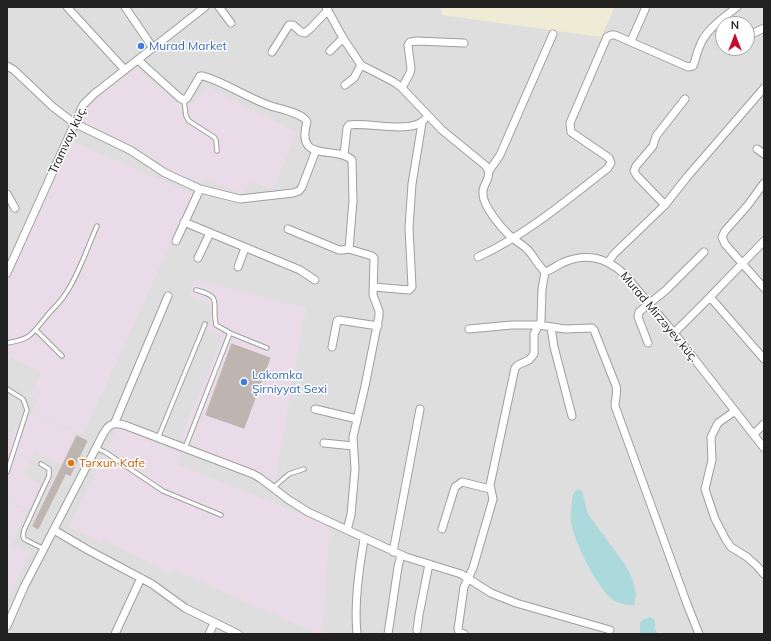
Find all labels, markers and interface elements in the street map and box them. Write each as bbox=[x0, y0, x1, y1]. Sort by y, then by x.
north arrow bbox=[715, 16, 755, 56]
text: N bbox=[731, 18, 739, 32]
place label: Murad Market bbox=[149, 39, 227, 53]
marker: Murad Market bbox=[136, 41, 146, 51]
street label: Tramvay küç. bbox=[46, 104, 90, 176]
street label: Murad Mirzəyev küç. bbox=[617, 269, 701, 365]
place label: Lakomka Şirniyyat Sexi bbox=[252, 368, 327, 396]
marker: Lakomka Şirniyyat Sexi bbox=[239, 377, 249, 387]
place label: Tərxun Kafe bbox=[79, 456, 145, 470]
marker: Tərxun Kafe bbox=[66, 458, 76, 468]

